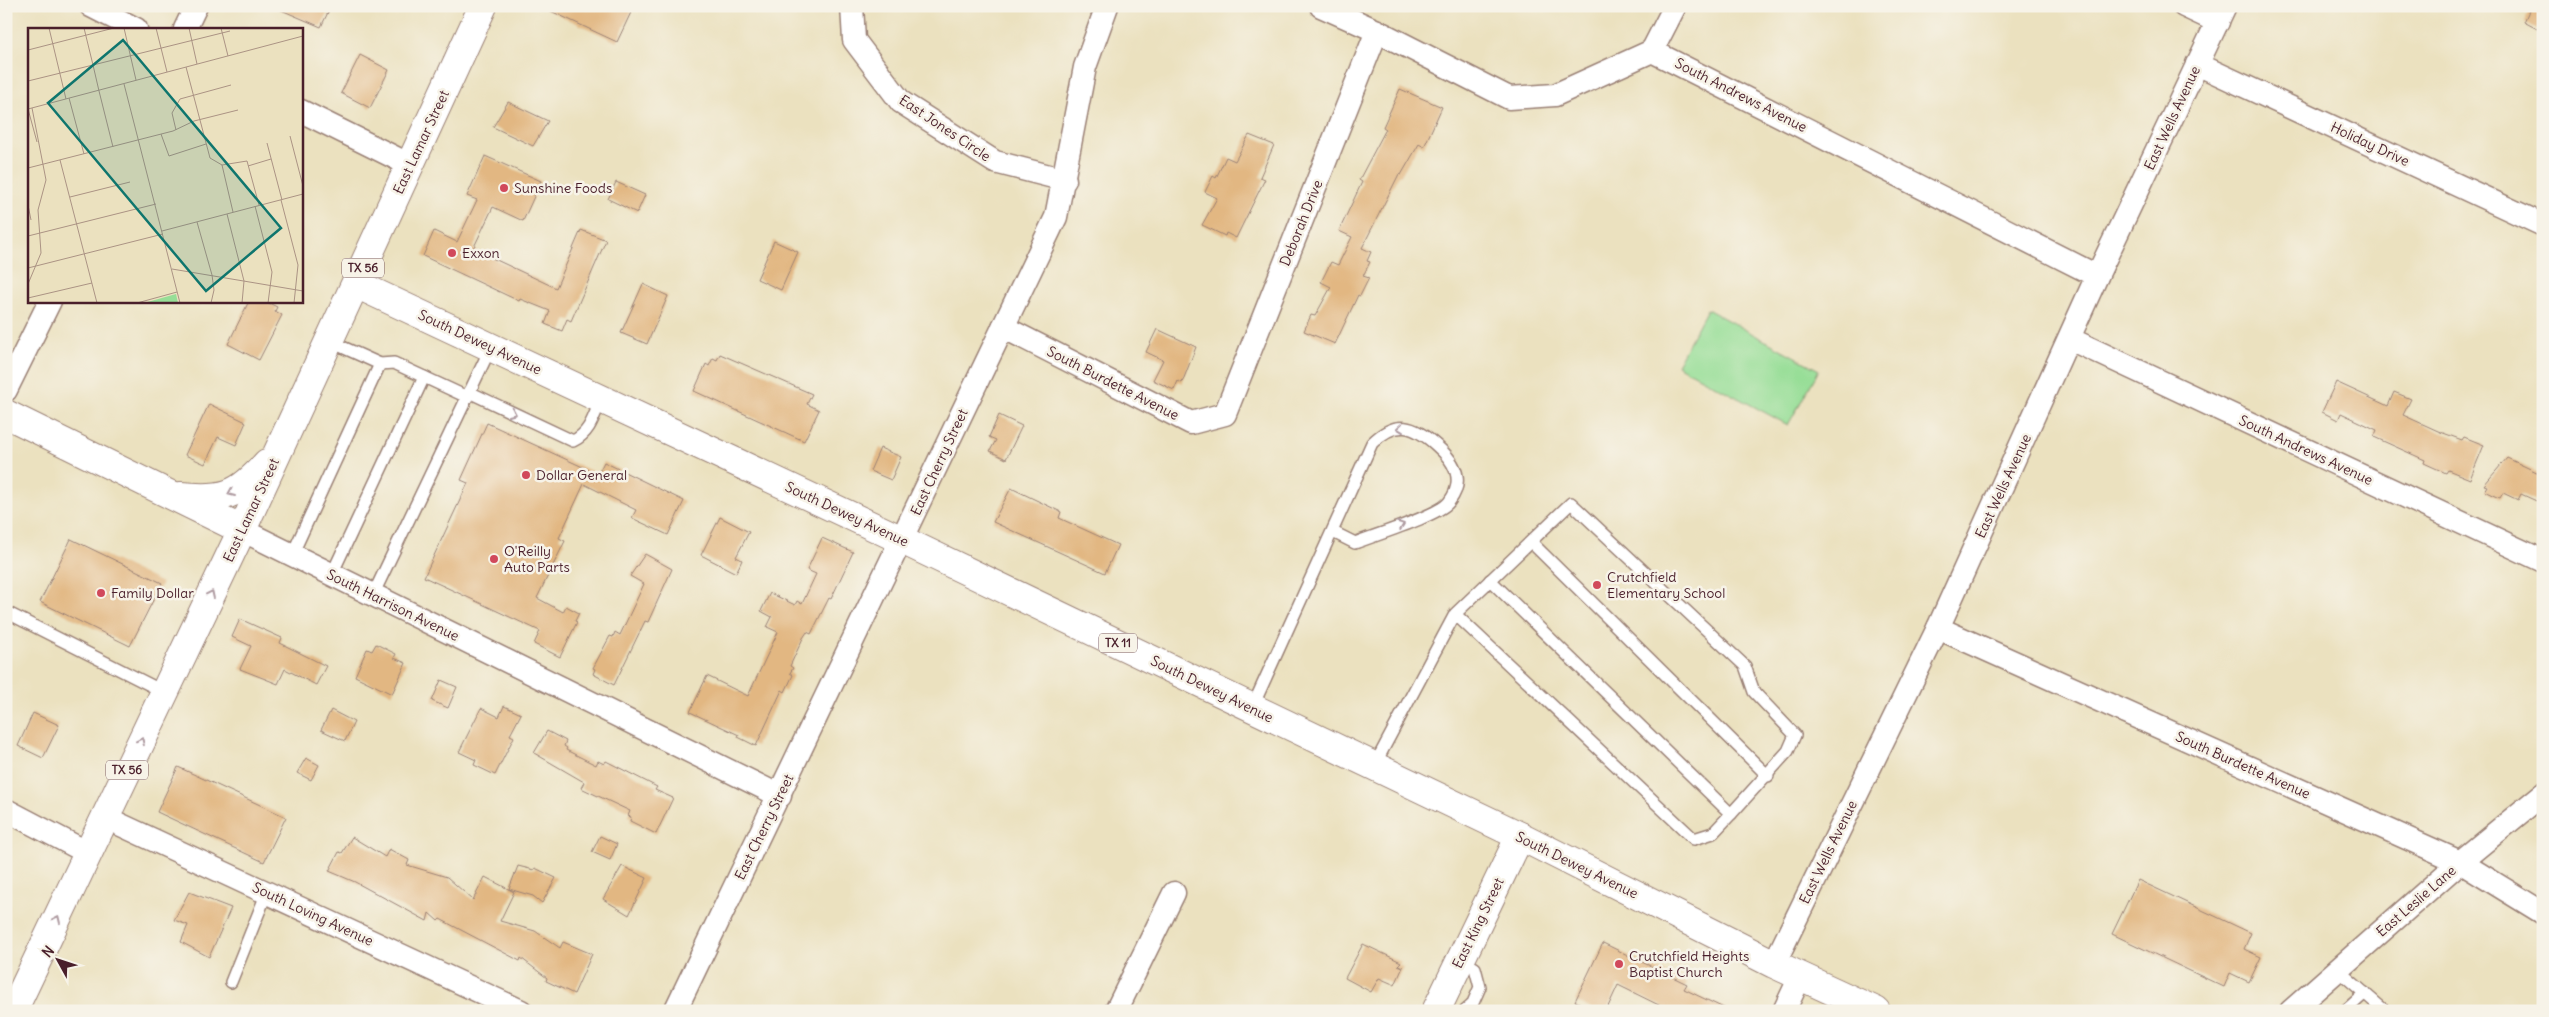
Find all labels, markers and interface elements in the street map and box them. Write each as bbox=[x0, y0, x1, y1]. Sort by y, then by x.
inset map bbox=[28, 28, 302, 302]
street label: South Andrews Avenue bbox=[1672, 54, 1810, 136]
street label: East Wells Avenue bbox=[2140, 63, 2204, 173]
street label: East Lamar Street bbox=[389, 87, 453, 197]
street label: East Jones Circle bbox=[896, 91, 994, 165]
street label: Holiday Drive bbox=[2328, 118, 2412, 170]
street label: Deborah Drive bbox=[1276, 177, 1326, 269]
place label: Sunshine Foods bbox=[514, 179, 612, 197]
marker: Sunshine Foods bbox=[498, 182, 510, 194]
place label: Exxon bbox=[462, 244, 500, 262]
marker: Exxon bbox=[446, 247, 458, 259]
road number: TX 56 bbox=[342, 258, 384, 278]
street label: South Dewey Avenue bbox=[415, 305, 545, 379]
street label: South Burdette Avenue bbox=[1044, 342, 1182, 424]
street label: East Cherry Street bbox=[906, 406, 972, 518]
one-way arrow bbox=[508, 407, 517, 417]
street label: South Andrews Avenue bbox=[2236, 411, 2376, 489]
one-way arrow bbox=[1396, 423, 1404, 434]
street label: East Wells Avenue bbox=[1971, 431, 2035, 541]
street label: East Lamar Street bbox=[219, 455, 283, 565]
place label: Dollar General bbox=[536, 466, 627, 484]
marker: Dollar General bbox=[520, 469, 532, 481]
street label: South Dewey Avenue bbox=[782, 477, 912, 551]
one-way arrow bbox=[227, 486, 236, 497]
one-way arrow bbox=[1396, 521, 1404, 531]
place label: O'Reilly Auto Parts bbox=[504, 542, 570, 576]
marker: O'Reilly Auto Parts bbox=[488, 553, 500, 565]
street label: South Harrison Avenue bbox=[324, 565, 462, 645]
place label: Crutchfield Elementary School bbox=[1607, 568, 1725, 602]
marker: Crutchfield Elementary School bbox=[1591, 579, 1603, 591]
place label: Family Dollar bbox=[111, 584, 194, 602]
marker: Family Dollar bbox=[95, 587, 107, 599]
one-way arrow bbox=[205, 590, 215, 599]
road number: TX 11 bbox=[1099, 634, 1137, 652]
street label: South Dewey Avenue bbox=[1148, 651, 1276, 727]
street label: South Burdette Avenue bbox=[2173, 727, 2313, 803]
one-way arrow bbox=[135, 737, 145, 746]
road number: TX 56 bbox=[106, 760, 148, 780]
street label: East Cherry Street bbox=[731, 771, 797, 883]
street label: East Wells Avenue bbox=[1795, 797, 1861, 907]
street label: South Dewey Avenue bbox=[1513, 827, 1641, 903]
street label: East Leslie Lane bbox=[2372, 861, 2460, 941]
street label: East King Street bbox=[1448, 874, 1508, 971]
street label: South Loving Avenue bbox=[250, 878, 376, 950]
one-way arrow bbox=[50, 915, 61, 924]
north arrow bbox=[32, 934, 82, 984]
text: N bbox=[38, 942, 58, 961]
place label: Crutchfield Heights Baptist Church bbox=[1629, 947, 1749, 981]
marker: Crutchfield Heights Baptist Church bbox=[1613, 958, 1625, 970]

